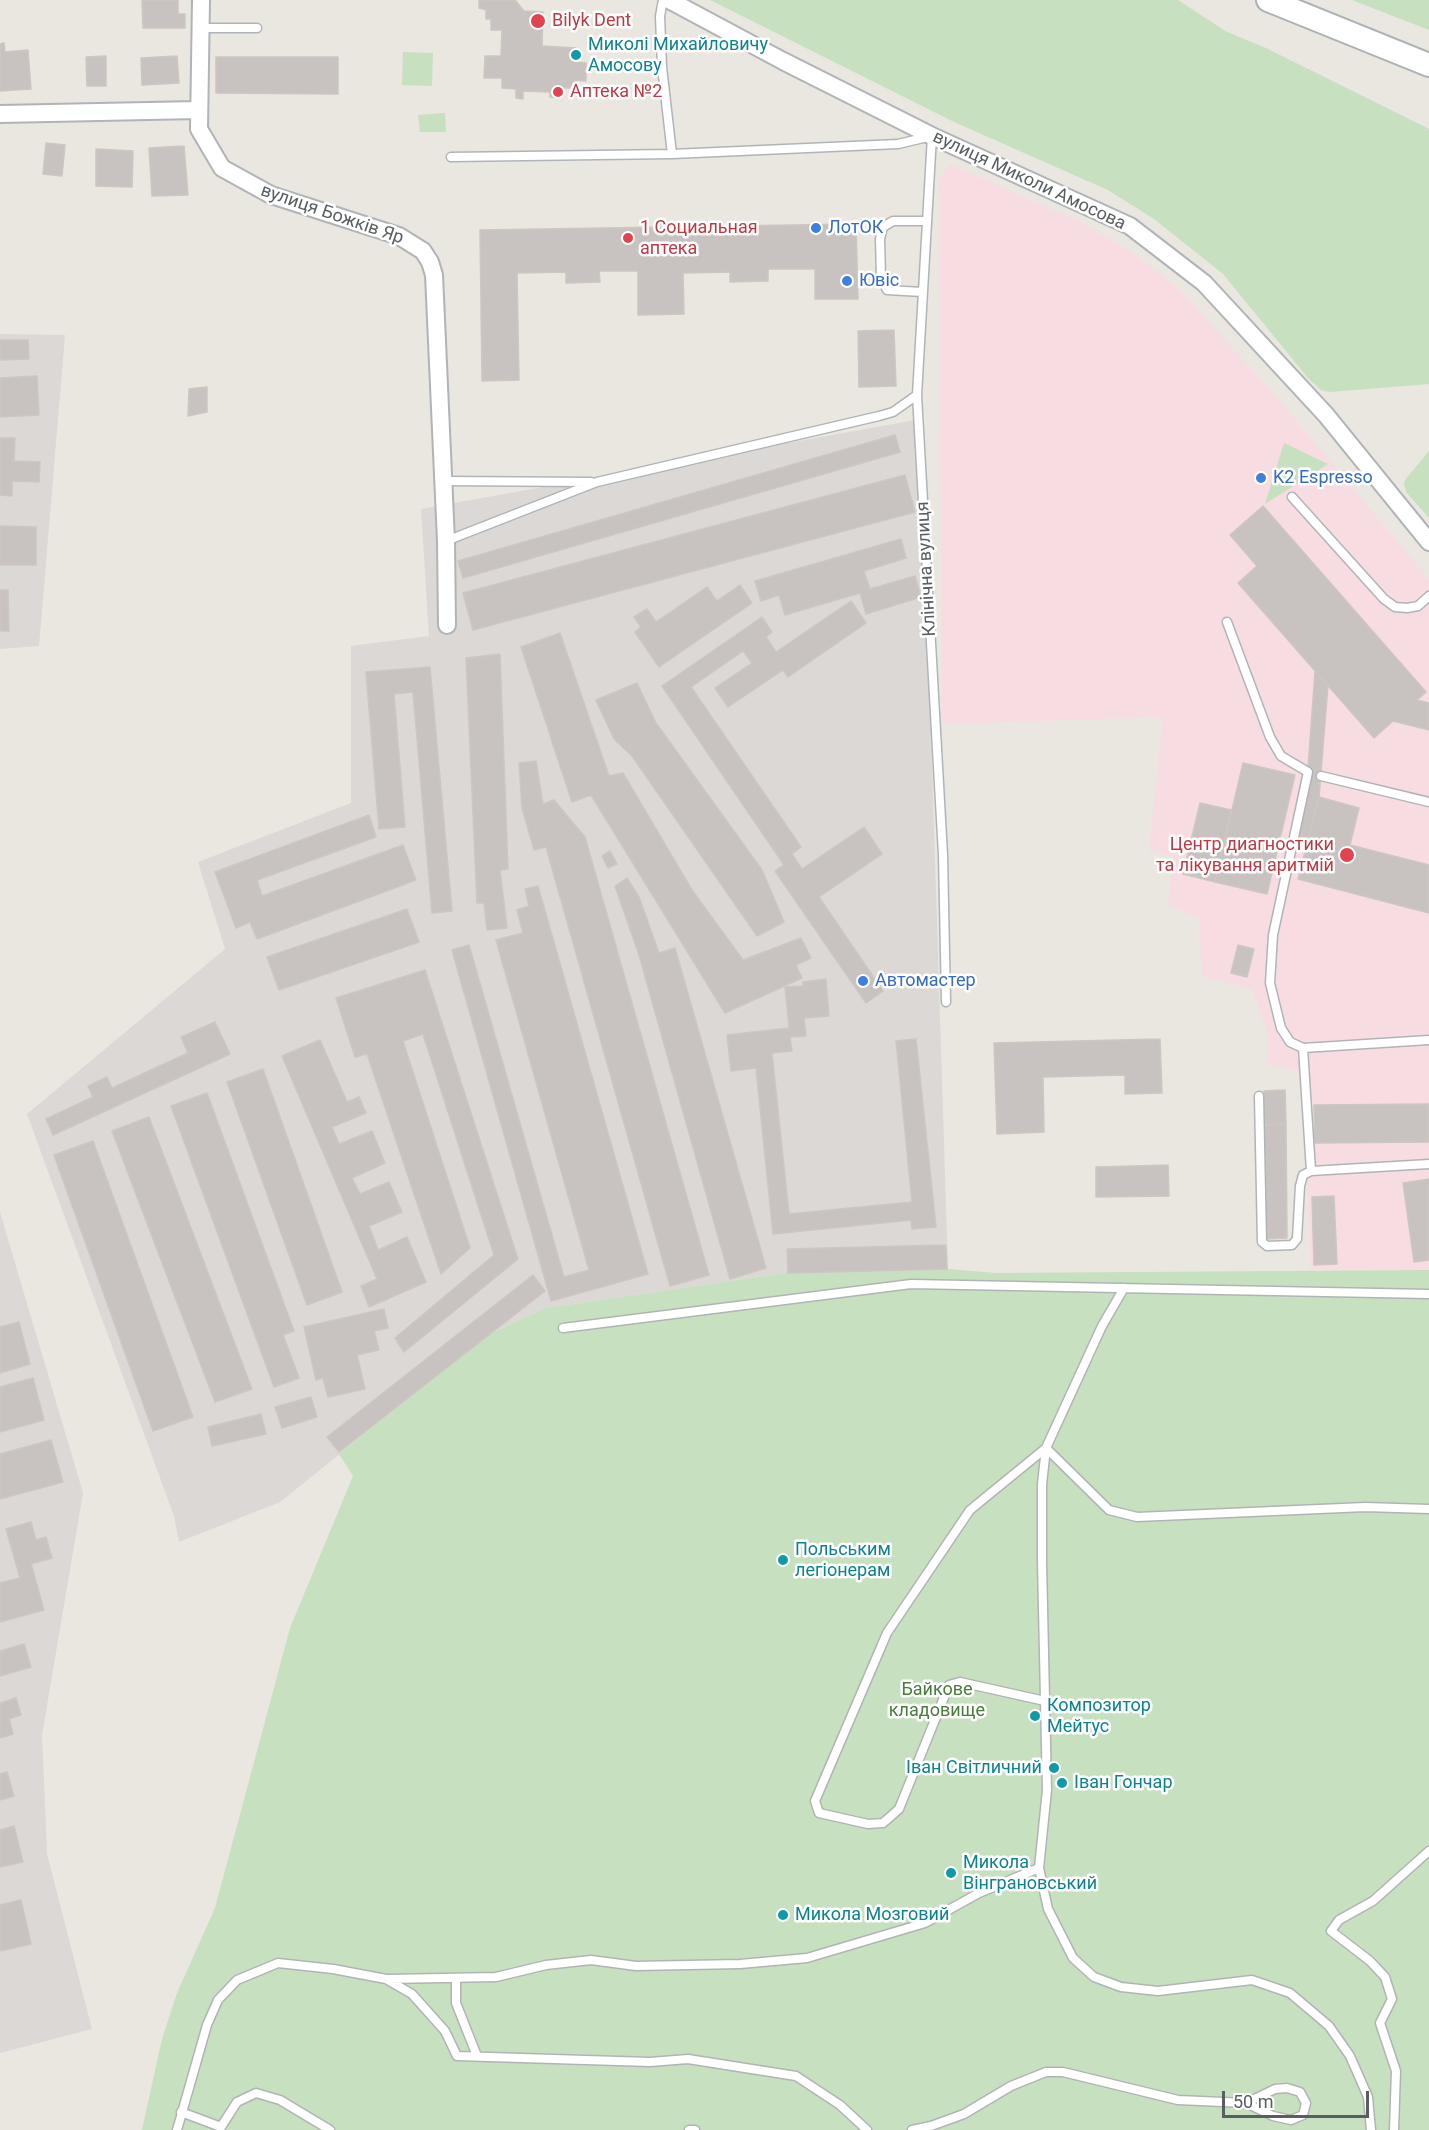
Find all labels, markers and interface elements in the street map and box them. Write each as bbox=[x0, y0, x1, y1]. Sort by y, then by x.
place label: Bilyk Dent bbox=[552, 10, 631, 32]
marker: Bilyk Dent bbox=[529, 12, 547, 30]
place label: Миколі Михайловичу Амосову bbox=[588, 34, 768, 76]
marker: Миколі Михайловичу Амосову bbox=[569, 48, 583, 62]
place label: Аптека №2 bbox=[570, 81, 662, 103]
marker: Аптека №2 bbox=[551, 85, 565, 99]
street label: вулиця Миколи Амосова bbox=[929, 127, 1129, 235]
street label: вулиця Божків Яр bbox=[258, 180, 406, 250]
place label: 1 Социальная аптека bbox=[640, 217, 758, 260]
place label: ЛотОК bbox=[828, 217, 883, 239]
marker: ЛотОК bbox=[809, 221, 823, 235]
marker: 1 Социальная аптека bbox=[621, 231, 635, 245]
place label: Ювіс bbox=[859, 270, 899, 292]
marker: Ювіс bbox=[840, 274, 854, 288]
place label: K2 Espresso bbox=[1273, 467, 1373, 489]
marker: K2 Espresso bbox=[1254, 471, 1268, 485]
street label: Клінічна вулиця bbox=[913, 501, 941, 637]
place label: Центр диагностики та лікування аритмій bbox=[1156, 834, 1334, 876]
marker: Центр диагностики та лікування аритмій bbox=[1338, 846, 1356, 864]
place label: Автомастер bbox=[875, 970, 976, 992]
marker: Автомастер bbox=[856, 974, 870, 988]
place label: Польським легіонерам bbox=[795, 1539, 891, 1582]
marker: Польським легіонерам bbox=[776, 1553, 790, 1567]
park label: Байкове кладовище bbox=[889, 1679, 985, 1722]
place label: Композитор Мейтус bbox=[1047, 1695, 1151, 1738]
marker: Композитор Мейтус bbox=[1028, 1709, 1042, 1723]
place label: Іван Світличний bbox=[906, 1757, 1042, 1779]
marker: Іван Світличний bbox=[1047, 1761, 1061, 1775]
place label: Іван Гончар bbox=[1074, 1772, 1173, 1794]
marker: Іван Гончар bbox=[1055, 1776, 1069, 1790]
place label: Микола Вінграновський bbox=[963, 1852, 1097, 1894]
marker: Микола Вінграновський bbox=[944, 1866, 958, 1880]
place label: Микола Мозговий bbox=[795, 1904, 949, 1926]
marker: Микола Мозговий bbox=[776, 1908, 790, 1922]
scale bar bbox=[1225, 2079, 1372, 2117]
text: 50 m bbox=[1233, 2091, 1273, 2112]

